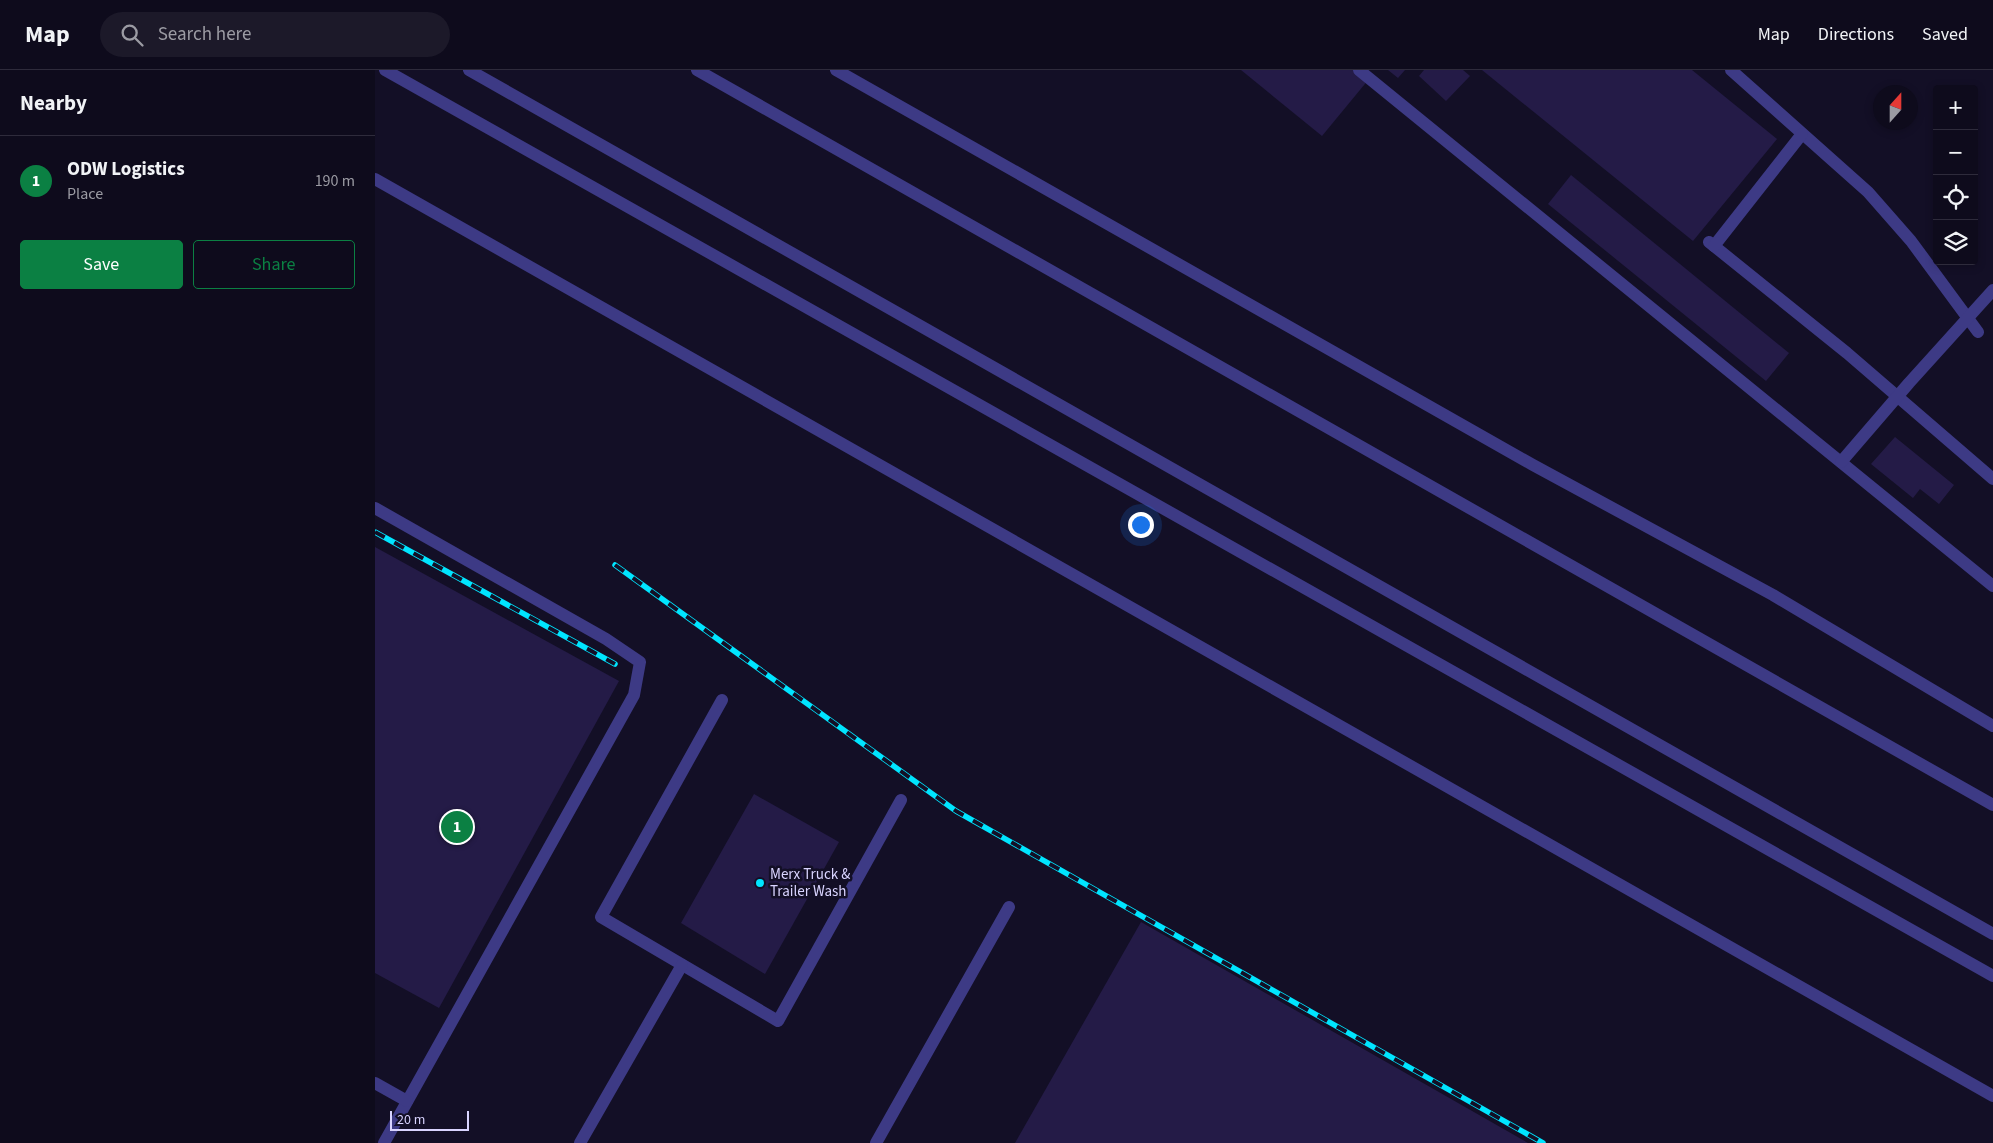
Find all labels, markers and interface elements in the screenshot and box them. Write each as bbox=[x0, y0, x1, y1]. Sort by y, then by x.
search box bbox=[100, 12, 450, 57]
text: Map bbox=[25, 17, 70, 52]
icon: search bbox=[118, 21, 146, 49]
text: Search here bbox=[158, 21, 251, 48]
text: Map bbox=[1758, 22, 1790, 47]
text: Directions bbox=[1818, 22, 1894, 47]
text: Saved bbox=[1922, 22, 1968, 47]
north arrow bbox=[1873, 85, 1918, 130]
map controls bbox=[1933, 85, 1978, 265]
button: + bbox=[1933, 85, 1978, 130]
text: Nearby bbox=[20, 88, 87, 118]
button: − bbox=[1933, 130, 1978, 175]
text: ODW Logistics bbox=[67, 156, 185, 183]
text: 1 bbox=[32, 170, 40, 192]
text: 190 m bbox=[315, 170, 355, 192]
button: locate bbox=[1933, 175, 1978, 220]
text: Place bbox=[67, 183, 103, 205]
button: layers bbox=[1933, 220, 1978, 265]
button: Save bbox=[20, 240, 183, 289]
button: Share bbox=[193, 240, 355, 289]
your location bbox=[1128, 512, 1154, 538]
pin: 1 bbox=[441, 808, 473, 846]
place label: Merx Truck & Trailer Wash bbox=[770, 864, 850, 902]
marker: Merx Truck & Trailer Wash bbox=[754, 877, 766, 889]
scale bar bbox=[390, 1108, 469, 1131]
text: 20 m bbox=[397, 1110, 425, 1130]

